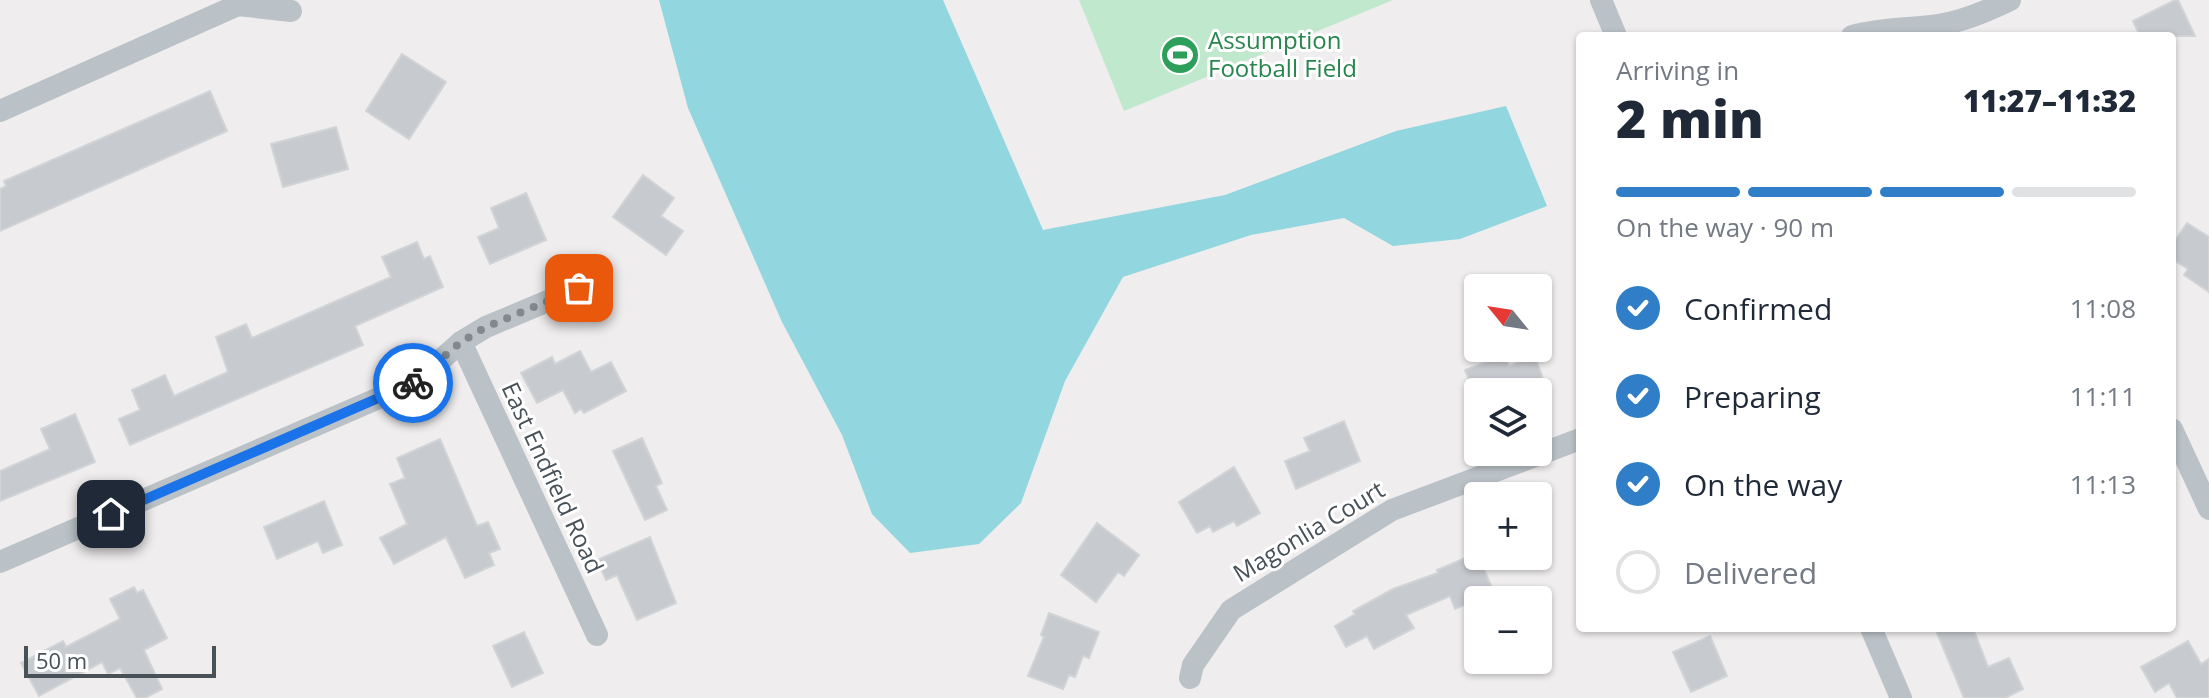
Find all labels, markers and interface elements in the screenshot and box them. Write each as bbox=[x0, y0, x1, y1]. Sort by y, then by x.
place label: Assumption Football Field bbox=[1208, 23, 1357, 84]
sports icon: Assumption Football Field bbox=[1159, 34, 1201, 76]
text: Arriving in bbox=[1616, 52, 1739, 88]
text: 11:27–11:32 bbox=[1963, 80, 2136, 121]
text: 2 min bbox=[1616, 82, 1764, 153]
text: On the way · 90 m bbox=[1616, 209, 1834, 245]
pin bbox=[545, 254, 613, 322]
icon: bag bbox=[557, 266, 601, 310]
north arrow bbox=[1464, 274, 1552, 362]
map controls bbox=[1464, 274, 1552, 674]
icon: check bbox=[1616, 286, 1660, 330]
text: Confirmed bbox=[1684, 288, 1832, 329]
text: 11:08 bbox=[2070, 290, 2136, 326]
courier bbox=[373, 343, 453, 423]
icon: bike bbox=[391, 361, 435, 405]
icon: check bbox=[1616, 374, 1660, 418]
street label: East Endfield Road bbox=[495, 376, 612, 578]
text: Preparing bbox=[1684, 376, 1821, 417]
button: layers bbox=[1464, 378, 1552, 466]
text: 11:11 bbox=[2070, 378, 2136, 414]
icon: check bbox=[1616, 462, 1660, 506]
text: On the way bbox=[1684, 464, 1842, 505]
text: 11:13 bbox=[2070, 466, 2136, 502]
street label: Magonlia Court bbox=[1226, 472, 1390, 589]
pin bbox=[77, 480, 145, 548]
button: + bbox=[1464, 482, 1552, 570]
icon: home bbox=[89, 492, 133, 536]
text: Delivered bbox=[1684, 552, 1817, 593]
button: − bbox=[1464, 586, 1552, 674]
scale bar bbox=[24, 642, 216, 678]
text: 50 m bbox=[36, 645, 87, 675]

